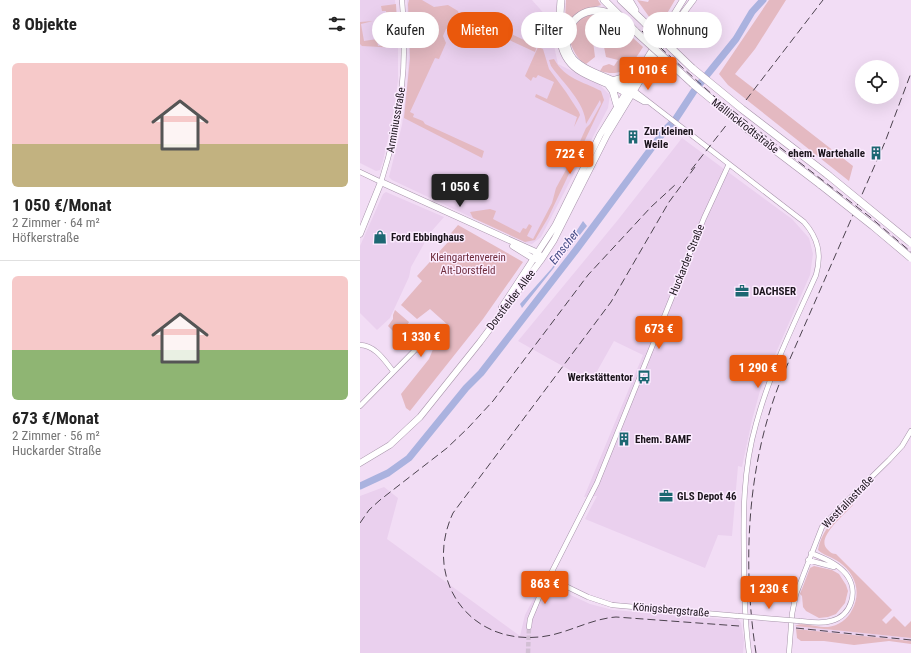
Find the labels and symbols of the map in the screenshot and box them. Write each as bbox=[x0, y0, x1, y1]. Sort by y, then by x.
pin: 1 010 € bbox=[611, 57, 685, 91]
street label: Arminiusstraße bbox=[384, 86, 408, 154]
street label: Mallinckrodtstraße bbox=[709, 96, 781, 156]
place label: Zur kleinen Weile bbox=[644, 125, 693, 151]
building icon: Zur kleinen Weile bbox=[625, 129, 641, 145]
pin: 722 € bbox=[542, 141, 598, 175]
building icon: ehem. Wartehalle bbox=[868, 145, 884, 161]
place label: ehem. Wartehalle bbox=[788, 147, 865, 160]
pin: 1 050 € bbox=[423, 174, 497, 208]
street label: Huckarder Straße bbox=[667, 223, 707, 297]
water label: Emscher bbox=[546, 227, 582, 267]
shop icon: Ford Ebbinghaus bbox=[372, 229, 388, 245]
place label: Ford Ebbinghaus bbox=[391, 231, 464, 244]
park label: Kleingartenverein Alt-Dorstfeld bbox=[430, 251, 506, 277]
street label: Dorstfelder Allee bbox=[484, 267, 538, 333]
office icon: DACHSER bbox=[734, 283, 750, 299]
place label: DACHSER bbox=[753, 285, 796, 298]
pin: 673 € bbox=[631, 316, 687, 350]
pin: 1 330 € bbox=[384, 324, 458, 358]
pin: 1 290 € bbox=[721, 355, 795, 389]
bus stop icon: Werkstättentor bbox=[636, 369, 652, 385]
place label: Werkstättentor bbox=[567, 371, 633, 384]
building icon: Ehem. BAMF bbox=[616, 431, 632, 447]
place label: Ehem. BAMF bbox=[635, 433, 691, 446]
street label: Westfaliastraße bbox=[820, 473, 876, 531]
office icon: GLS Depot 46 bbox=[658, 488, 674, 504]
place label: GLS Depot 46 bbox=[677, 490, 737, 503]
pin: 863 € bbox=[517, 571, 573, 605]
pin: 1 230 € bbox=[732, 576, 806, 610]
street label: Königsbergstraße bbox=[632, 600, 710, 620]

